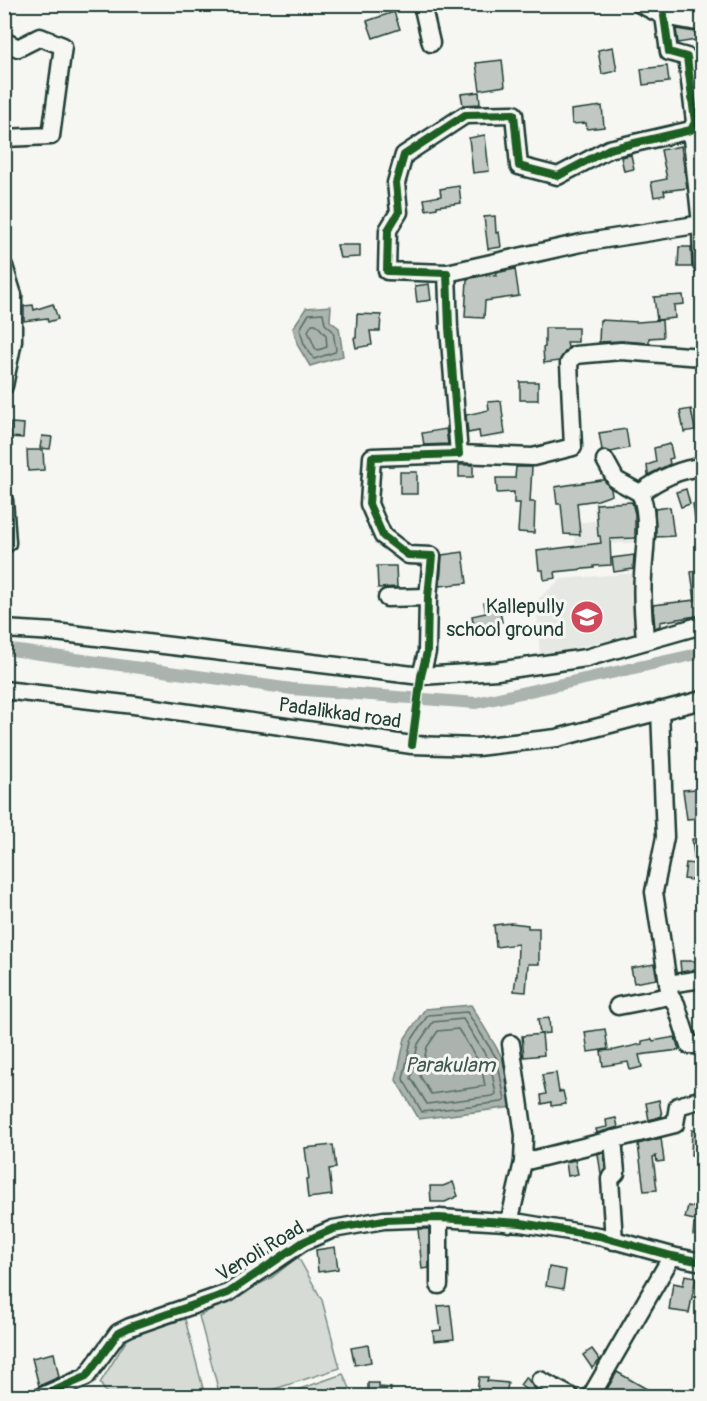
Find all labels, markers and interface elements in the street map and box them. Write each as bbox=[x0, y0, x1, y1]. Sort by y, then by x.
place label: Kallepully school ground bbox=[446, 594, 564, 642]
school or university icon: Kallepully school ground bbox=[569, 599, 605, 635]
street label: Padalikkad road bbox=[277, 692, 403, 734]
water label: Parakulam bbox=[405, 1052, 497, 1079]
street label: Venoli Road bbox=[212, 1215, 308, 1287]

